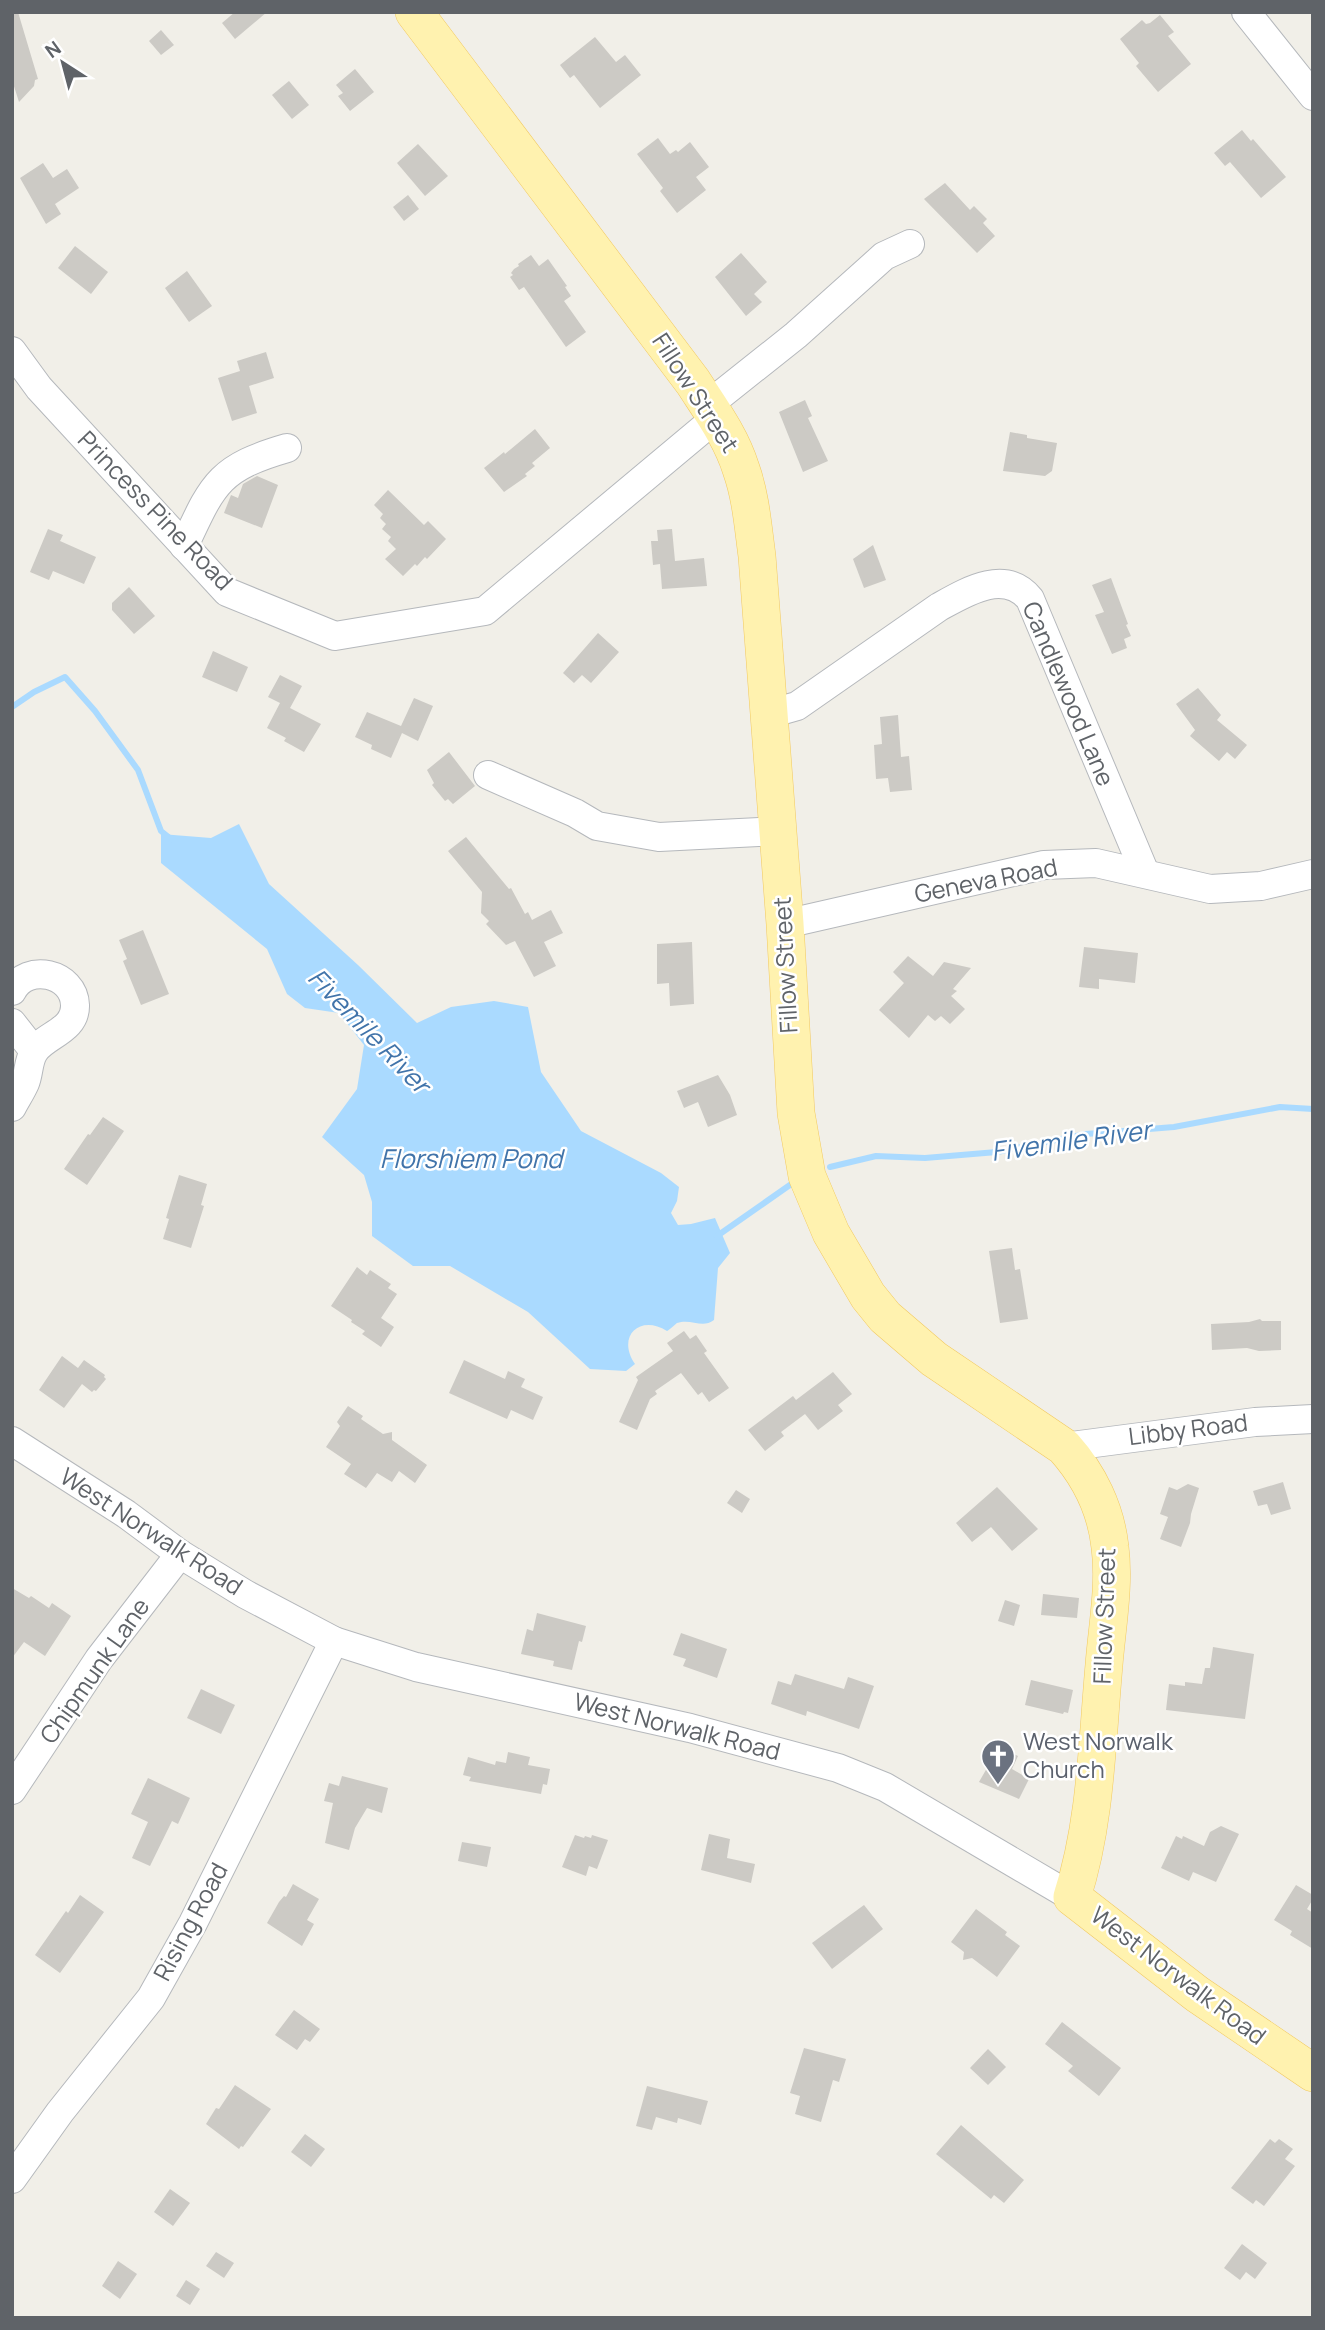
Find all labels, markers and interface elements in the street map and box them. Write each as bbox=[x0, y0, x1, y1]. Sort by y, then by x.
north arrow bbox=[28, 28, 98, 98]
text: N bbox=[40, 35, 66, 64]
street label: Fillow Street bbox=[645, 326, 747, 458]
street label: Princess Pine Road bbox=[71, 423, 241, 597]
street label: Candlewood Lane bbox=[1016, 596, 1123, 791]
street label: Geneva Road bbox=[911, 850, 1060, 910]
street label: Fillow Street bbox=[764, 896, 805, 1034]
water label: Fivemile River bbox=[301, 960, 441, 1103]
water label: Fivemile River bbox=[989, 1110, 1157, 1169]
water label: Florshiem Pond bbox=[380, 1140, 566, 1176]
street label: Libby Road bbox=[1126, 1405, 1249, 1452]
street label: West Norwalk Road bbox=[54, 1459, 250, 1602]
street label: Fillow Street bbox=[1085, 1547, 1122, 1685]
street label: Chipmunk Lane bbox=[31, 1591, 156, 1749]
street label: West Norwalk Road bbox=[571, 1684, 784, 1767]
place label: West Norwalk Church bbox=[1023, 1724, 1174, 1785]
church icon: West Norwalk Church bbox=[979, 1737, 1017, 1786]
street label: Rising Road bbox=[145, 1857, 235, 1986]
street label: West Norwalk Road bbox=[1084, 1898, 1273, 2052]

